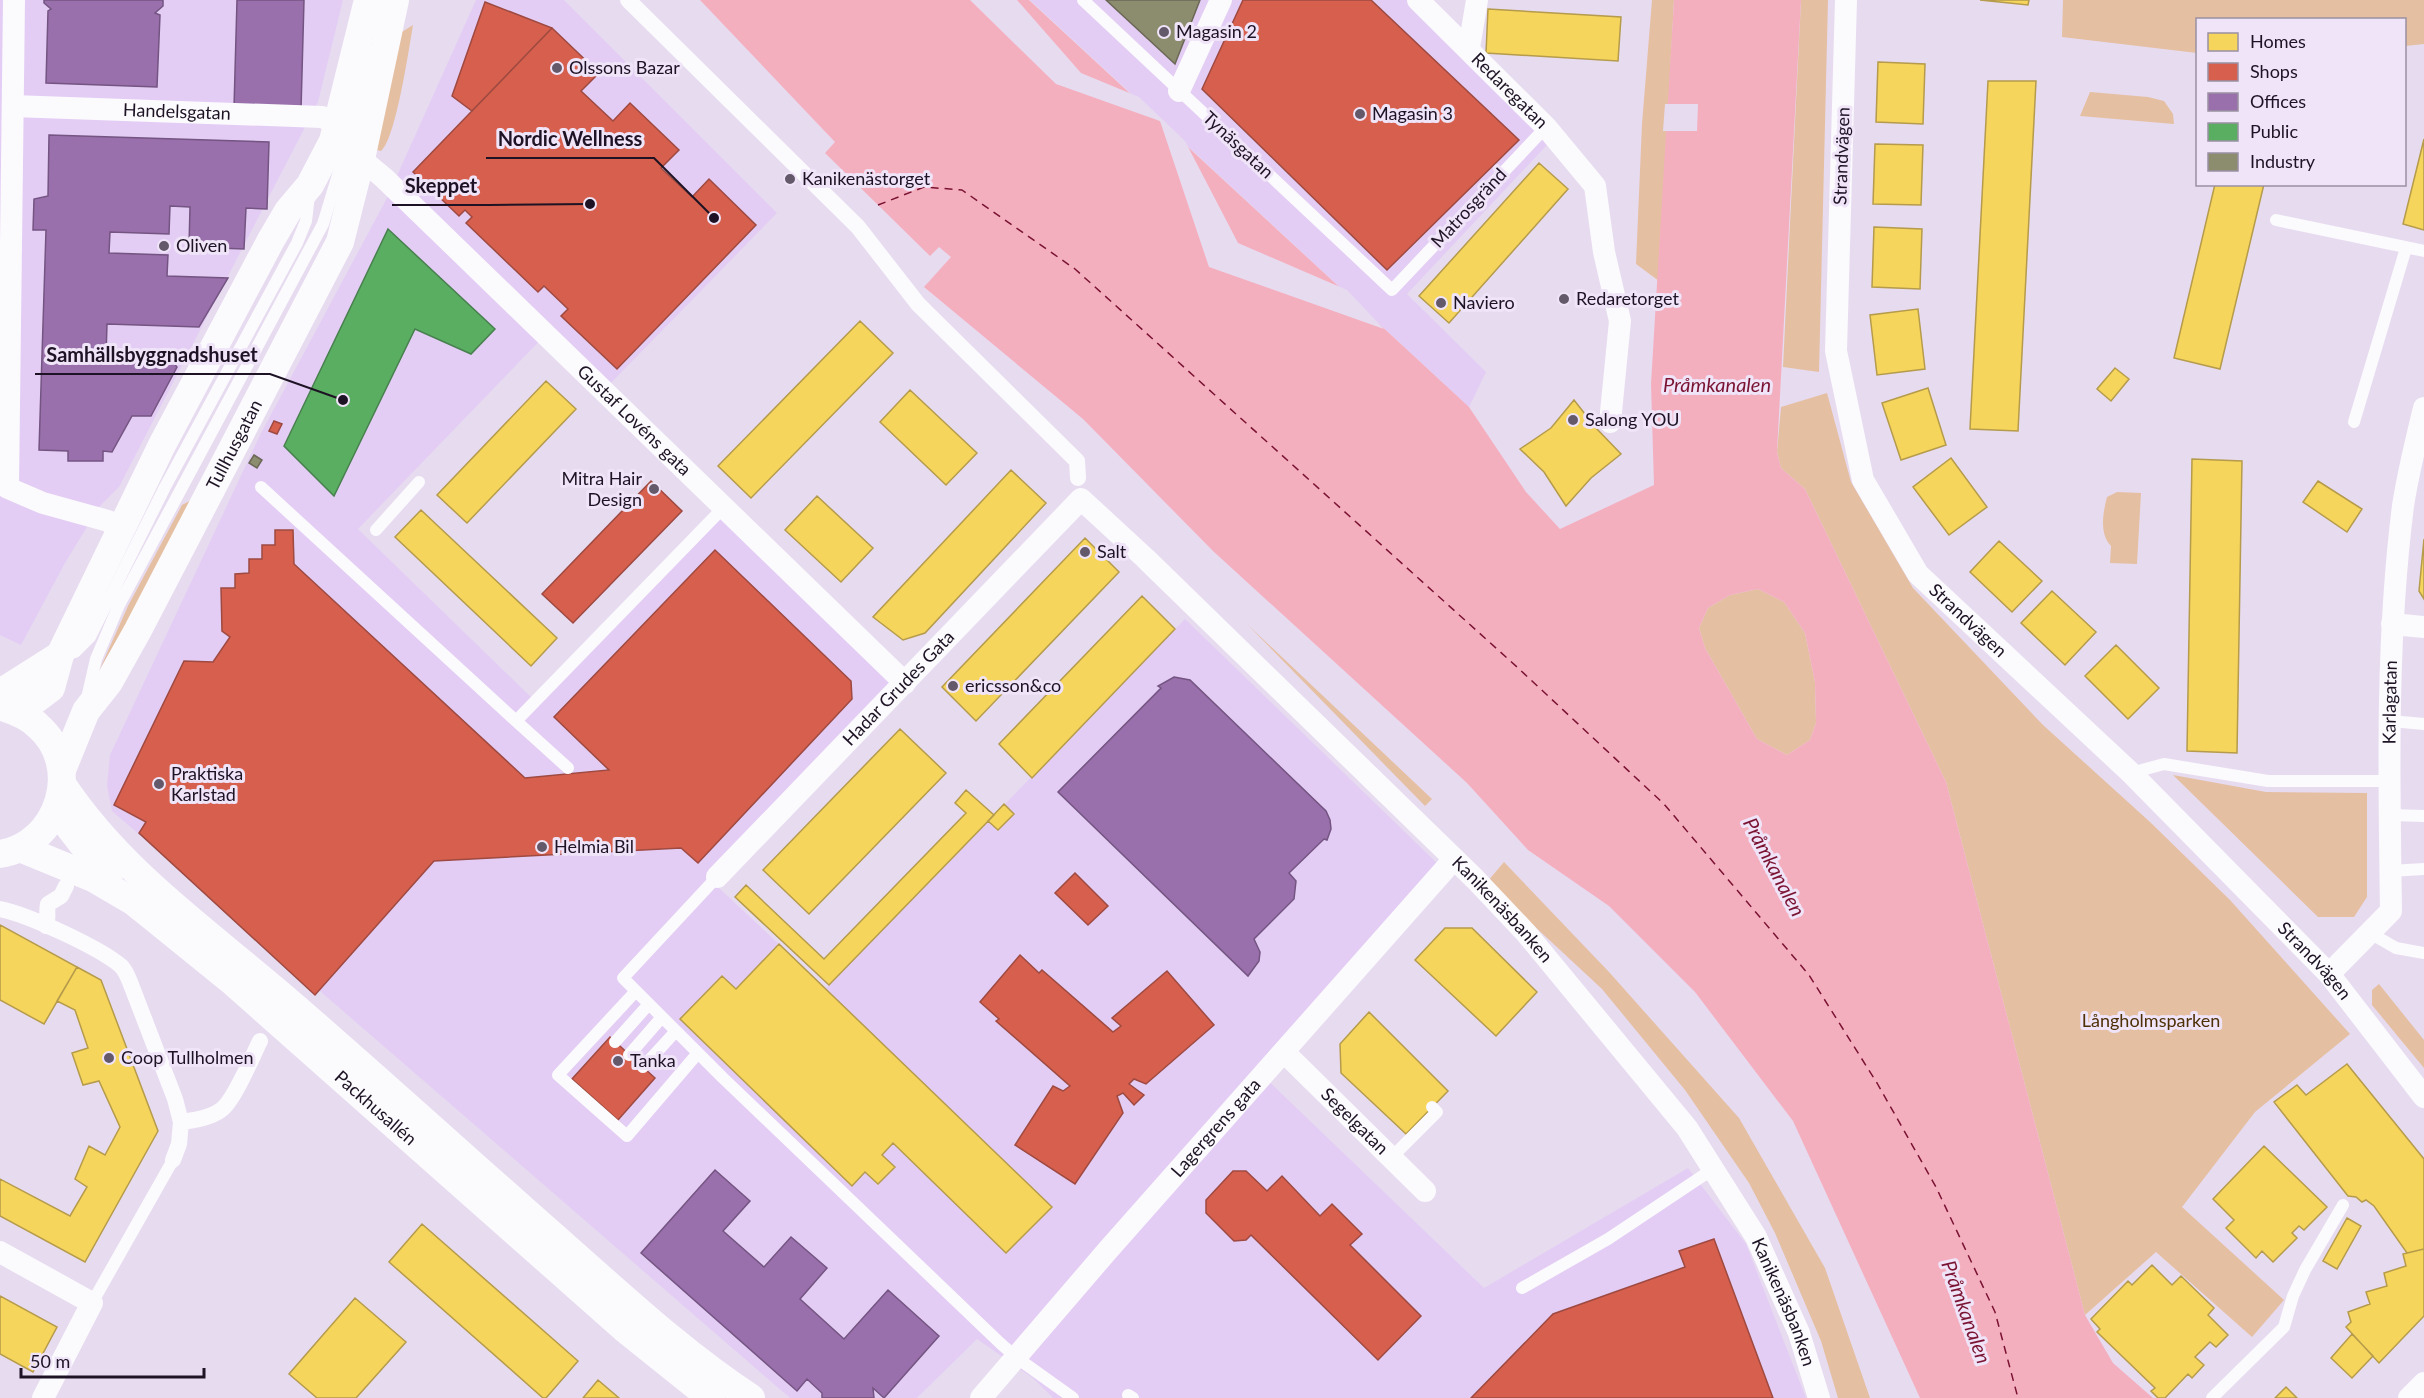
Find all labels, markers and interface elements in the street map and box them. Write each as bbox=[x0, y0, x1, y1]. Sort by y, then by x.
legend bbox=[2196, 18, 2406, 186]
place label: Magasin 2 bbox=[1176, 20, 1257, 42]
marker: Magasin 2 bbox=[1157, 25, 1171, 39]
text: Homes bbox=[2250, 30, 2306, 52]
street label: Redaregatan bbox=[1468, 48, 1553, 133]
place label: Olssons Bazar bbox=[569, 56, 680, 78]
text: Shops bbox=[2250, 60, 2298, 82]
marker: Olssons Bazar bbox=[550, 61, 564, 75]
text: Offices bbox=[2250, 90, 2306, 112]
street label: Handelsgatan bbox=[123, 98, 231, 124]
place label: Magasin 3 bbox=[1372, 102, 1453, 124]
street label: Tynäsgatan bbox=[1199, 106, 1279, 183]
marker: Magasin 3 bbox=[1353, 107, 1367, 121]
street label: Strandvägen bbox=[1828, 107, 1854, 205]
callout: Nordic Wellness bbox=[486, 120, 654, 158]
text: Public bbox=[2250, 120, 2298, 142]
text: Nordic Wellness bbox=[498, 126, 642, 150]
text: Industry bbox=[2250, 150, 2316, 172]
street label: Matrosgränd bbox=[1426, 163, 1511, 252]
callout: Skeppet bbox=[392, 167, 489, 205]
place label: Kanikenästorget bbox=[802, 167, 931, 189]
marker: Kanikenästorget bbox=[783, 172, 797, 186]
text: Skeppet bbox=[405, 173, 478, 197]
place label: Oliven bbox=[176, 234, 227, 256]
marker: Oliven bbox=[157, 239, 171, 253]
place label: Redaretorget bbox=[1576, 287, 1679, 309]
place label: Naviero bbox=[1453, 291, 1515, 313]
marker: Redaretorget bbox=[1557, 292, 1571, 306]
marker: Naviero bbox=[1434, 296, 1448, 310]
callout: Samhällsbyggnadshuset bbox=[35, 336, 270, 374]
text: Samhällsbyggnadshuset bbox=[46, 342, 258, 366]
street label: Gustaf Lovéns gata bbox=[573, 360, 696, 480]
water label: Pråmkanalen bbox=[1663, 372, 1771, 396]
street label: Tullhusgatan bbox=[201, 395, 266, 493]
place label: Salong YOU bbox=[1585, 408, 1680, 430]
marker: Salong YOU bbox=[1566, 413, 1580, 427]
place label: Mitra Hair Design bbox=[561, 467, 642, 510]
marker: Mitra Hair Design bbox=[647, 482, 661, 496]
place label: Salt bbox=[1097, 540, 1127, 562]
marker: Salt bbox=[1078, 545, 1092, 559]
street label: Strandvägen bbox=[1925, 578, 2012, 661]
street label: Hadar Grudes Gata bbox=[838, 625, 958, 750]
street label: Karlagatan bbox=[2377, 660, 2401, 745]
place label: ericsson&co bbox=[965, 674, 1061, 696]
marker: ericsson&co bbox=[946, 679, 960, 693]
place label: Praktiska Karlstad bbox=[171, 762, 243, 805]
marker: Praktiska Karlstad bbox=[152, 777, 166, 791]
water label: Pråmkanalen bbox=[1739, 813, 1811, 920]
place label: Helmia Bil bbox=[554, 835, 634, 857]
marker: Helmia Bil bbox=[535, 840, 549, 854]
street label: Kanikenäsbanken bbox=[1448, 851, 1558, 967]
street label: Strandvägen bbox=[2274, 917, 2357, 1004]
park label: Långholmsparken bbox=[2082, 1009, 2220, 1031]
place label: Coop Tullholmen bbox=[121, 1046, 254, 1068]
place label: Tanka bbox=[630, 1049, 676, 1071]
marker: Coop Tullholmen bbox=[102, 1051, 116, 1065]
marker: Tanka bbox=[611, 1054, 625, 1068]
street label: Packhusallén bbox=[331, 1065, 422, 1150]
street label: Lagergrens gata bbox=[1166, 1073, 1265, 1181]
street label: Segelgatan bbox=[1317, 1083, 1394, 1159]
street label: Kanikenäsbanken bbox=[1748, 1234, 1821, 1369]
water label: Pråmkanalen bbox=[1937, 1257, 1997, 1367]
scale bar bbox=[21, 1341, 204, 1379]
text: 50 m bbox=[30, 1350, 70, 1372]

